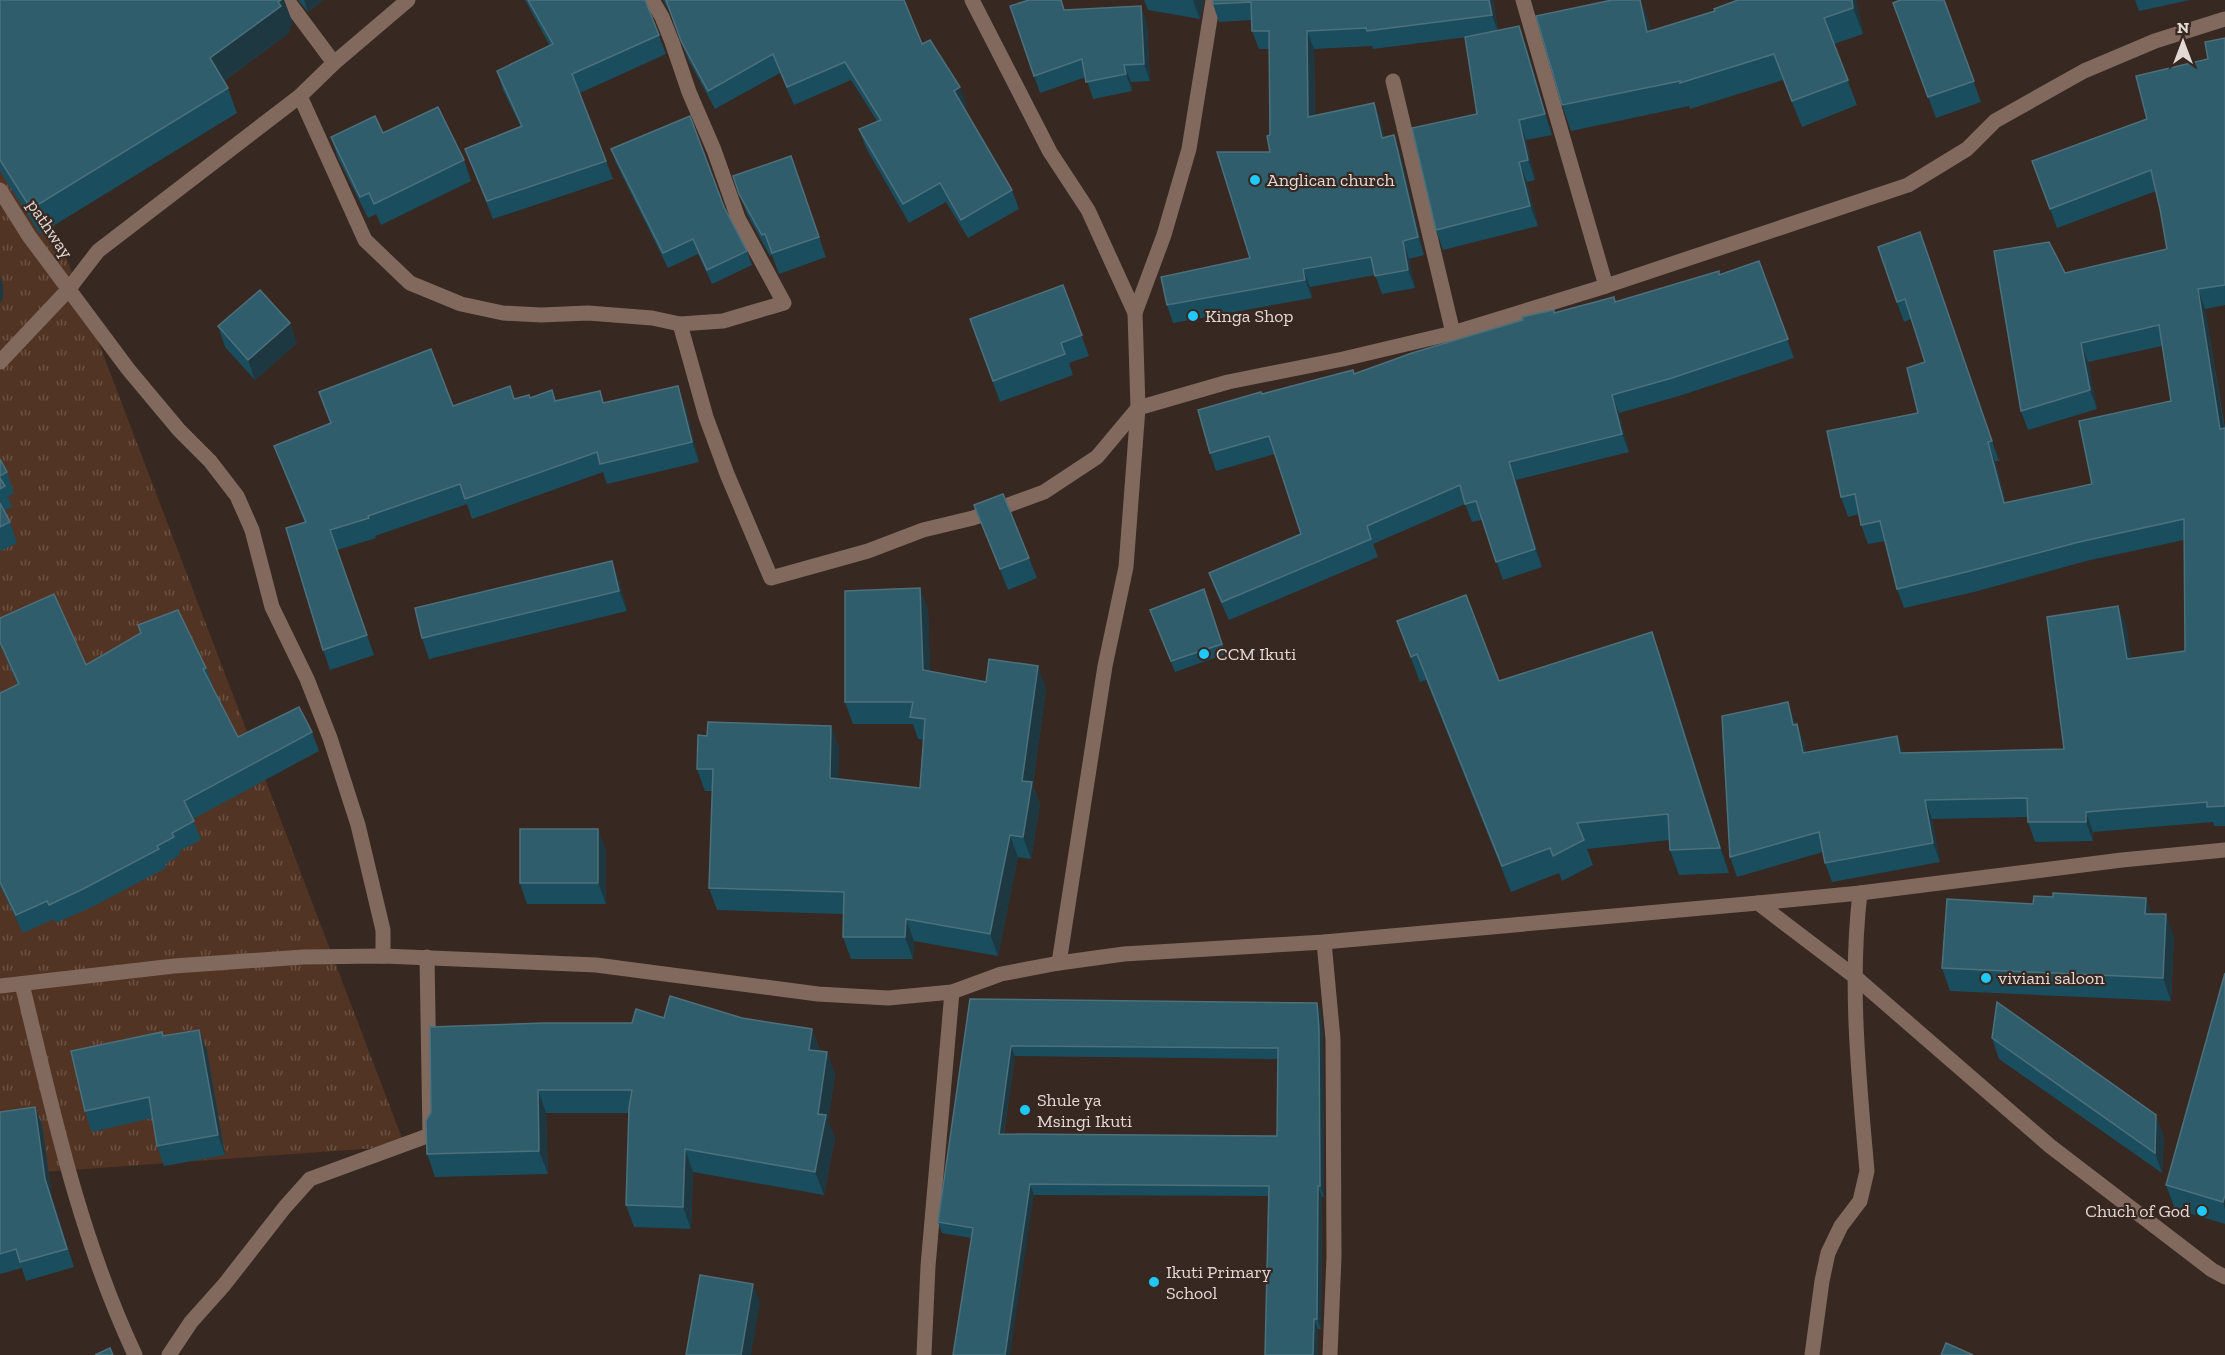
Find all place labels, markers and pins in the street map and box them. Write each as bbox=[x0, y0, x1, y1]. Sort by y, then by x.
place label: Anglican church bbox=[1267, 169, 1395, 191]
marker: Anglican church bbox=[1248, 173, 1262, 187]
place label: Kinga Shop bbox=[1205, 305, 1293, 327]
marker: Kinga Shop bbox=[1186, 309, 1200, 323]
place label: CCM Ikuti bbox=[1216, 643, 1296, 665]
marker: CCM Ikuti bbox=[1197, 647, 1211, 661]
place label: viviani saloon bbox=[1998, 967, 2105, 989]
marker: viviani saloon bbox=[1979, 971, 1993, 985]
place label: Shule ya Msingi Ikuti bbox=[1037, 1089, 1132, 1132]
marker: Shule ya Msingi Ikuti bbox=[1018, 1103, 1032, 1117]
place label: Chuch of God bbox=[2085, 1200, 2190, 1222]
marker: Chuch of God bbox=[2195, 1204, 2209, 1218]
place label: Ikuti Primary School bbox=[1166, 1261, 1272, 1304]
marker: Ikuti Primary School bbox=[1147, 1275, 1161, 1289]

